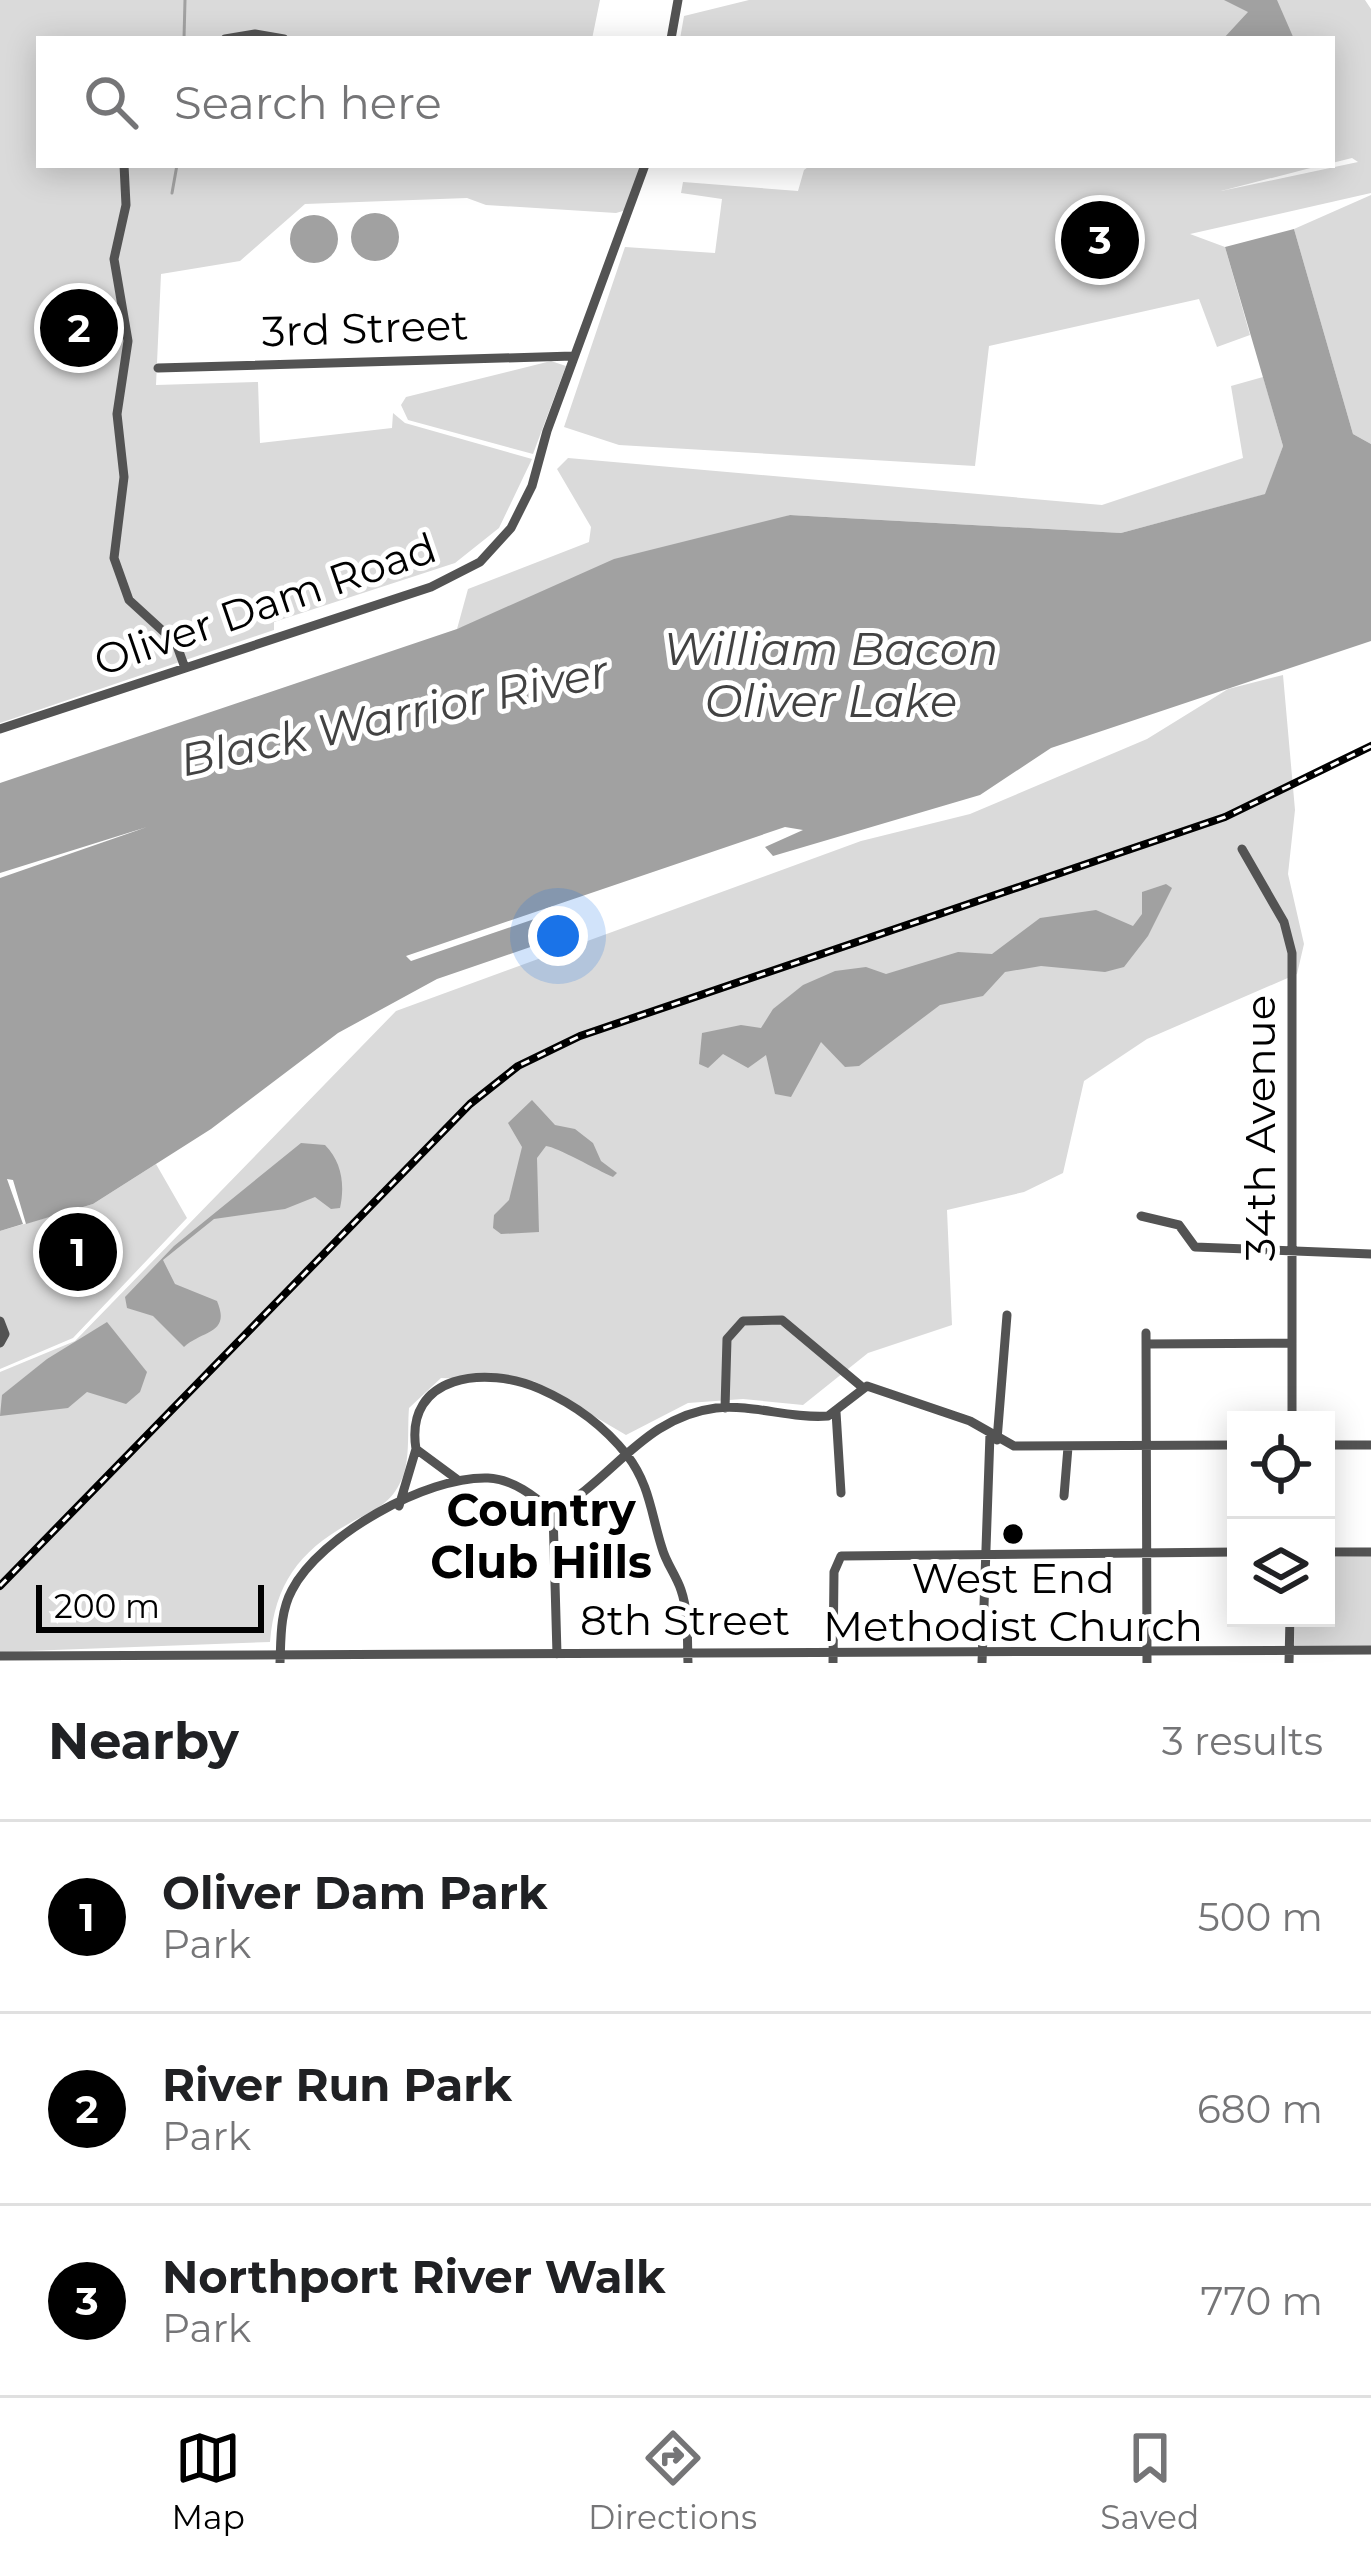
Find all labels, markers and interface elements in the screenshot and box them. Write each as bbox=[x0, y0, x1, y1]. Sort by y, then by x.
search box bbox=[36, 36, 1335, 168]
icon: search bbox=[78, 69, 144, 135]
text: Search here bbox=[174, 75, 442, 130]
pin: 3 bbox=[1061, 195, 1139, 285]
pin: 2 bbox=[40, 283, 118, 373]
street label: 3rd Street bbox=[261, 298, 469, 358]
street label: Oliver Dam Road bbox=[87, 521, 443, 687]
water label: William Bacon Oliver Lake bbox=[664, 621, 998, 728]
water label: Black Warrior River bbox=[175, 643, 614, 787]
your location bbox=[528, 906, 588, 966]
street label: 34th Avenue bbox=[1234, 995, 1286, 1261]
pin: 1 bbox=[39, 1207, 117, 1297]
map controls bbox=[1227, 1411, 1335, 1627]
button: locate bbox=[1227, 1411, 1335, 1519]
district label: Country Club Hills bbox=[430, 1482, 652, 1589]
button: layers bbox=[1227, 1519, 1335, 1627]
marker: West End Methodist Church bbox=[1000, 1521, 1026, 1547]
place label: West End Methodist Church bbox=[823, 1552, 1203, 1652]
scale bar bbox=[36, 1579, 264, 1632]
text: 200 m bbox=[54, 1586, 160, 1626]
street label: 8th Street bbox=[580, 1594, 790, 1646]
text: Nearby bbox=[48, 1710, 239, 1772]
text: 3 results bbox=[1162, 1717, 1323, 1765]
text: Oliver Dam Park bbox=[162, 1865, 547, 1920]
text: 1 bbox=[79, 1893, 95, 1941]
text: 500 m bbox=[1198, 1893, 1323, 1941]
text: Park bbox=[162, 1920, 251, 1968]
text: River Run Park bbox=[162, 2057, 512, 2112]
text: 2 bbox=[75, 2085, 99, 2133]
text: 680 m bbox=[1197, 2085, 1323, 2133]
text: Park bbox=[162, 2112, 251, 2160]
text: Northport River Walk bbox=[162, 2249, 666, 2304]
text: 3 bbox=[75, 2277, 99, 2325]
text: 770 m bbox=[1200, 2277, 1323, 2325]
text: Park bbox=[162, 2304, 251, 2352]
tab: Map bbox=[172, 2425, 245, 2537]
tab: Directions bbox=[588, 2425, 757, 2537]
tab: Saved bbox=[1100, 2425, 1199, 2537]

